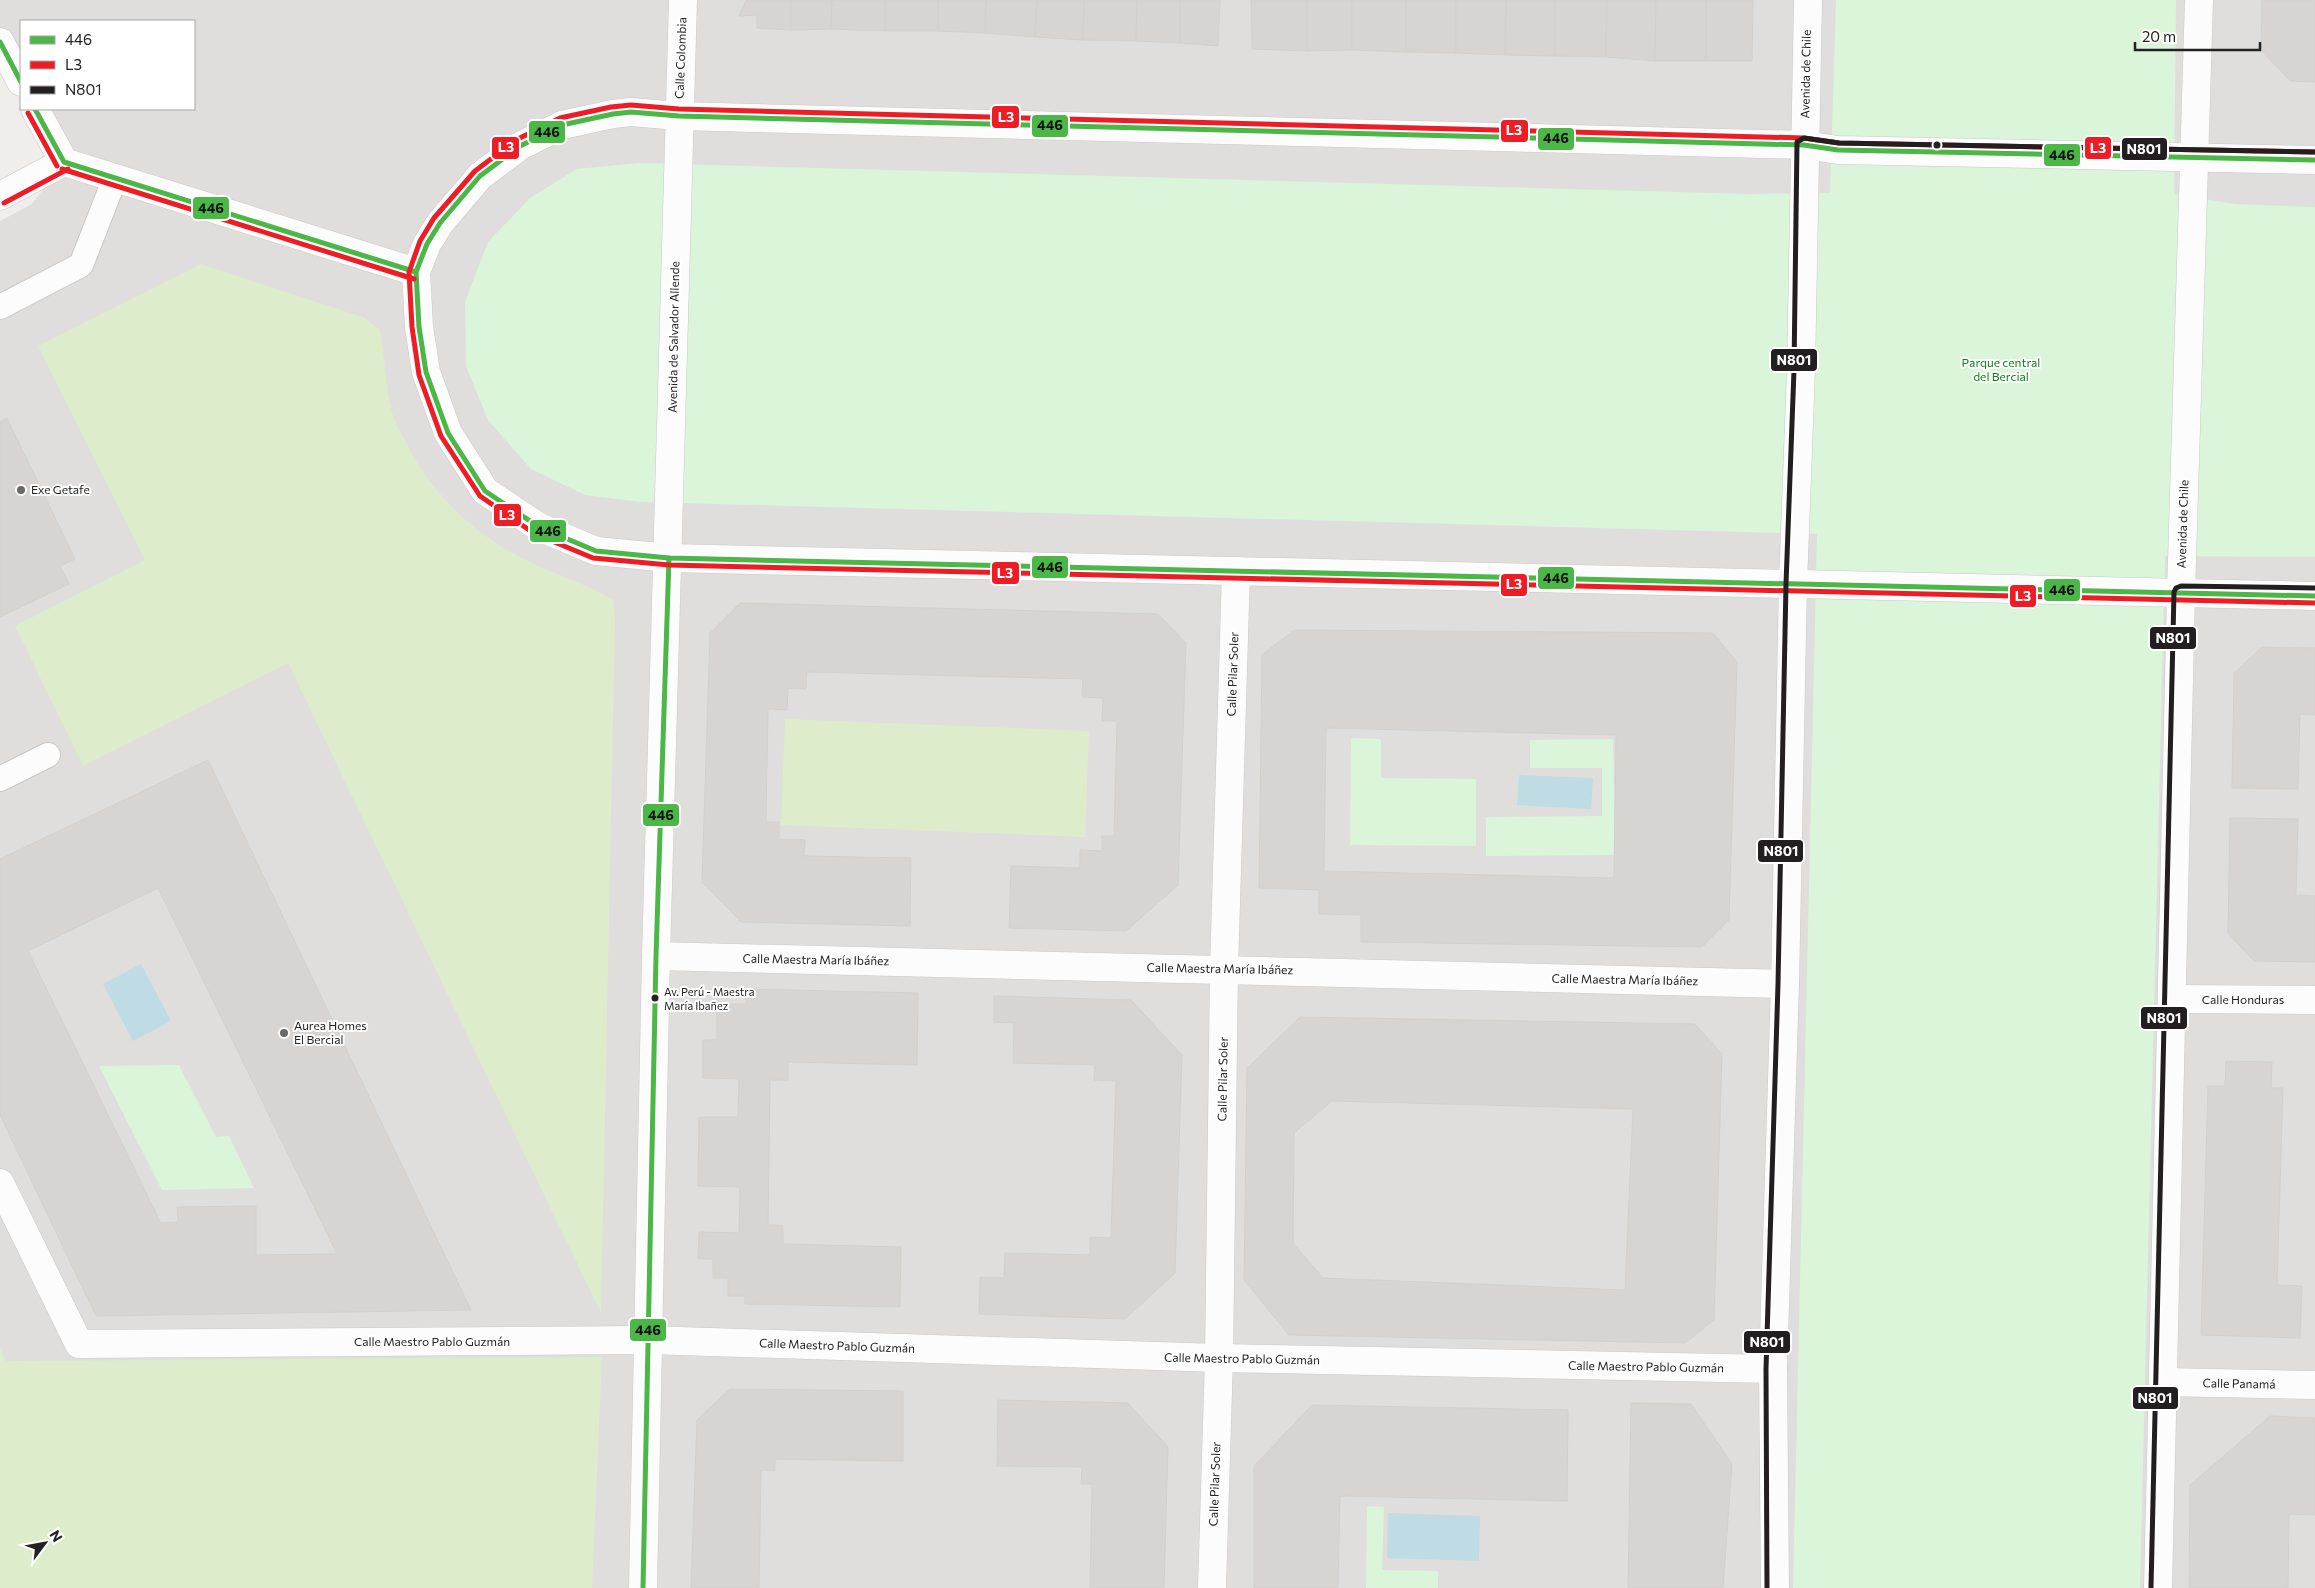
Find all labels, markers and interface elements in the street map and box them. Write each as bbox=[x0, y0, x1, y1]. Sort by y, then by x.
street label: Calle Colombia bbox=[672, 17, 688, 99]
legend bbox=[20, 20, 195, 110]
scale bar bbox=[2135, 20, 2260, 52]
text: 20 m bbox=[2142, 27, 2176, 45]
text: 446 bbox=[65, 30, 92, 48]
street label: Avenida de Chile bbox=[1797, 30, 1813, 118]
text: L3 bbox=[65, 55, 82, 73]
text: N801 bbox=[65, 80, 102, 98]
line badge: L3 bbox=[991, 105, 1020, 129]
text: L3 bbox=[998, 108, 1014, 125]
line badge: 446 bbox=[1031, 114, 1069, 138]
text: 446 bbox=[1037, 116, 1063, 133]
line badge: L3 bbox=[1500, 119, 1529, 143]
line badge: 446 bbox=[528, 120, 566, 144]
text: L3 bbox=[1506, 121, 1522, 138]
text: 446 bbox=[534, 123, 560, 140]
line badge: 446 bbox=[1537, 127, 1575, 151]
text: 446 bbox=[1543, 129, 1569, 146]
line badge: L3 bbox=[491, 136, 520, 160]
line badge: L3 bbox=[2084, 136, 2112, 160]
line badge: N801 bbox=[2121, 137, 2168, 161]
text: L3 bbox=[498, 138, 514, 155]
text: L3 bbox=[2090, 139, 2106, 156]
unlabelled marker bbox=[1932, 140, 1942, 150]
text: N801 bbox=[2127, 140, 2161, 157]
line badge: 446 bbox=[2043, 143, 2081, 167]
text: 446 bbox=[2049, 146, 2075, 163]
line badge: 446 bbox=[192, 196, 230, 220]
text: 446 bbox=[198, 199, 224, 216]
street label: Avenida de Salvador Allende bbox=[665, 261, 681, 413]
line badge: N801 bbox=[1770, 348, 1818, 372]
text: N801 bbox=[1777, 351, 1811, 368]
park label: Parque central del Bercial bbox=[1962, 355, 2040, 383]
street label: Avenida de Chile bbox=[2173, 479, 2191, 569]
place label: Exe Getafe bbox=[31, 482, 90, 496]
marker: Exe Getafe bbox=[15, 484, 27, 496]
line badge: L3 bbox=[493, 503, 522, 527]
text: L3 bbox=[499, 506, 515, 523]
line badge: 446 bbox=[529, 519, 567, 543]
text: 446 bbox=[535, 522, 561, 539]
line badge: 446 bbox=[1031, 555, 1069, 579]
text: 446 bbox=[1037, 558, 1063, 575]
line badge: L3 bbox=[991, 561, 1020, 585]
text: L3 bbox=[997, 564, 1013, 581]
line badge: 446 bbox=[1537, 566, 1575, 590]
text: 446 bbox=[1543, 569, 1569, 586]
line badge: L3 bbox=[1500, 573, 1528, 597]
text: L3 bbox=[1506, 575, 1522, 592]
line badge: 446 bbox=[2043, 578, 2081, 602]
text: 446 bbox=[2049, 581, 2075, 598]
line badge: L3 bbox=[2009, 584, 2037, 608]
text: L3 bbox=[2015, 587, 2031, 604]
line badge: N801 bbox=[2149, 626, 2197, 650]
text: N801 bbox=[2156, 629, 2190, 646]
street label: Calle Pilar Soler bbox=[1224, 631, 1240, 717]
line badge: 446 bbox=[642, 803, 680, 827]
text: 446 bbox=[648, 806, 674, 823]
line badge: N801 bbox=[1757, 839, 1804, 863]
text: N801 bbox=[1764, 842, 1798, 859]
street label: Calle Maestra María Ibáñez bbox=[743, 951, 890, 967]
street label: Calle Maestra María Ibáñez bbox=[1147, 960, 1294, 976]
street label: Calle Maestra María Ibáñez bbox=[1552, 971, 1699, 987]
place label: Av. Perú - Maestra María Ibañez bbox=[664, 985, 754, 1012]
street label: Calle Honduras bbox=[2202, 992, 2284, 1006]
marker: Av. Perú - Maestra María Ibañez bbox=[650, 993, 660, 1003]
line badge: N801 bbox=[2140, 1006, 2188, 1030]
text: N801 bbox=[2147, 1009, 2181, 1026]
place label: Aurea Homes El Bercial bbox=[294, 1018, 367, 1046]
marker: Aurea Homes El Bercial bbox=[278, 1027, 290, 1039]
street label: Calle Pilar Soler bbox=[1214, 1036, 1230, 1121]
line badge: 446 bbox=[629, 1318, 667, 1342]
text: 446 bbox=[635, 1321, 661, 1338]
line badge: N801 bbox=[1743, 1330, 1791, 1354]
text: N801 bbox=[1750, 1333, 1784, 1350]
street label: Calle Maestro Pablo Guzmán bbox=[354, 1334, 510, 1348]
street label: Calle Maestro Pablo Guzmán bbox=[759, 1335, 915, 1355]
street label: Calle Maestro Pablo Guzmán bbox=[1164, 1350, 1320, 1366]
street label: Calle Maestro Pablo Guzmán bbox=[1568, 1358, 1724, 1374]
street label: Calle Panamá bbox=[2202, 1375, 2276, 1391]
line badge: N801 bbox=[2132, 1386, 2179, 1410]
text: N801 bbox=[2138, 1389, 2172, 1406]
street label: Calle Pilar Soler bbox=[1206, 1441, 1222, 1527]
north arrow bbox=[20, 1518, 70, 1568]
text: N bbox=[46, 1527, 66, 1545]

